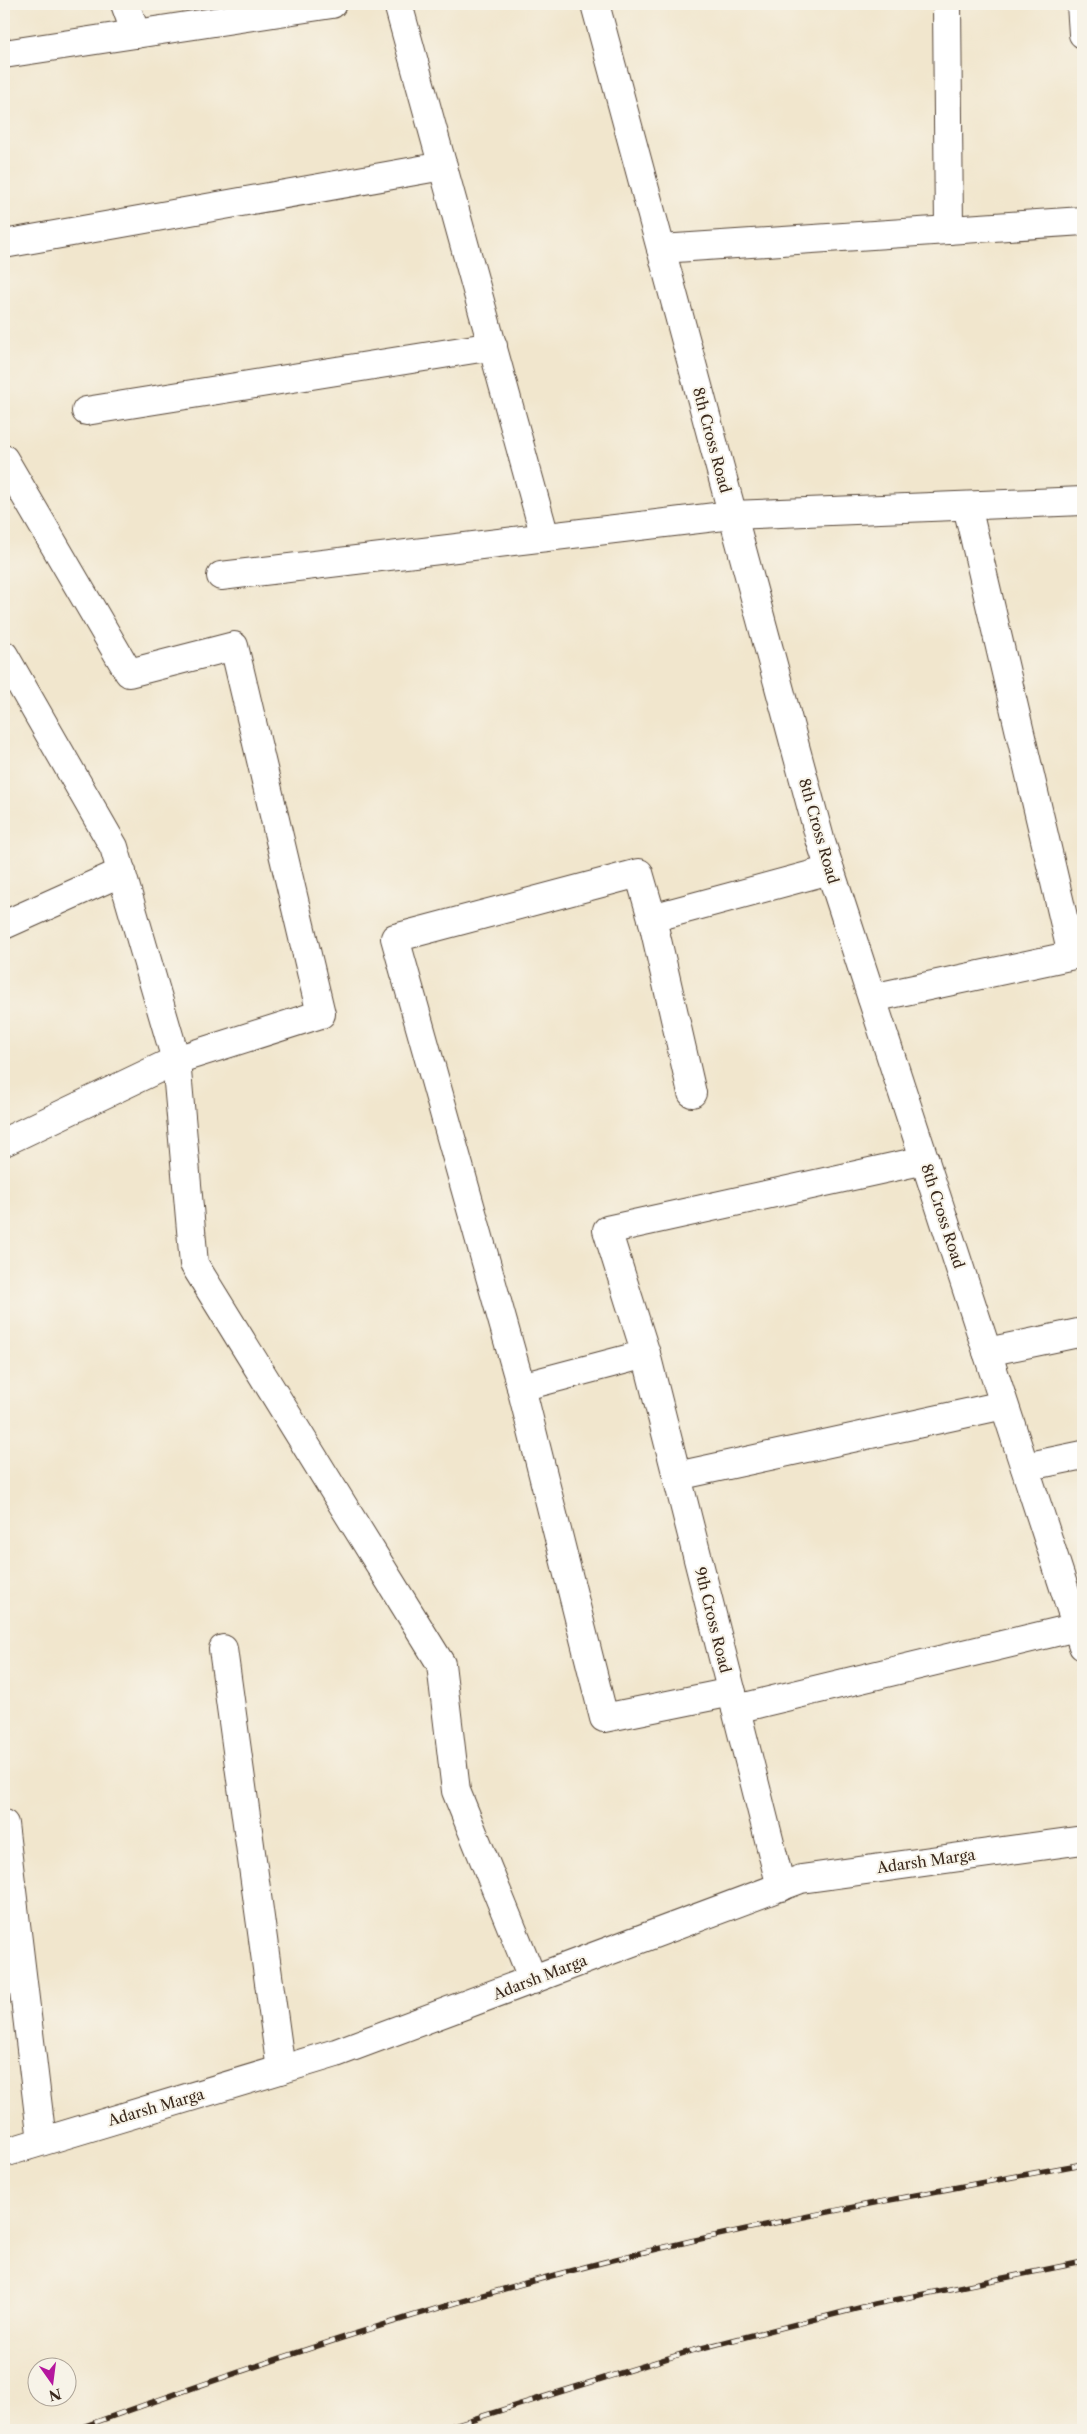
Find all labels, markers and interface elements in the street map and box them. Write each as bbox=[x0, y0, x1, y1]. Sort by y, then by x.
street label: 8th Cross Road bbox=[689, 385, 735, 495]
street label: 8th Cross Road bbox=[795, 776, 843, 886]
street label: 8th Cross Road bbox=[917, 1161, 969, 1271]
street label: 9th Cross Road bbox=[691, 1565, 735, 1675]
street label: Adarsh Marga bbox=[875, 1845, 976, 1877]
street label: Adarsh Marga bbox=[489, 1950, 590, 2004]
street label: Adarsh Marga bbox=[105, 2084, 206, 2130]
north arrow bbox=[28, 2356, 78, 2406]
text: N bbox=[47, 2384, 63, 2405]

